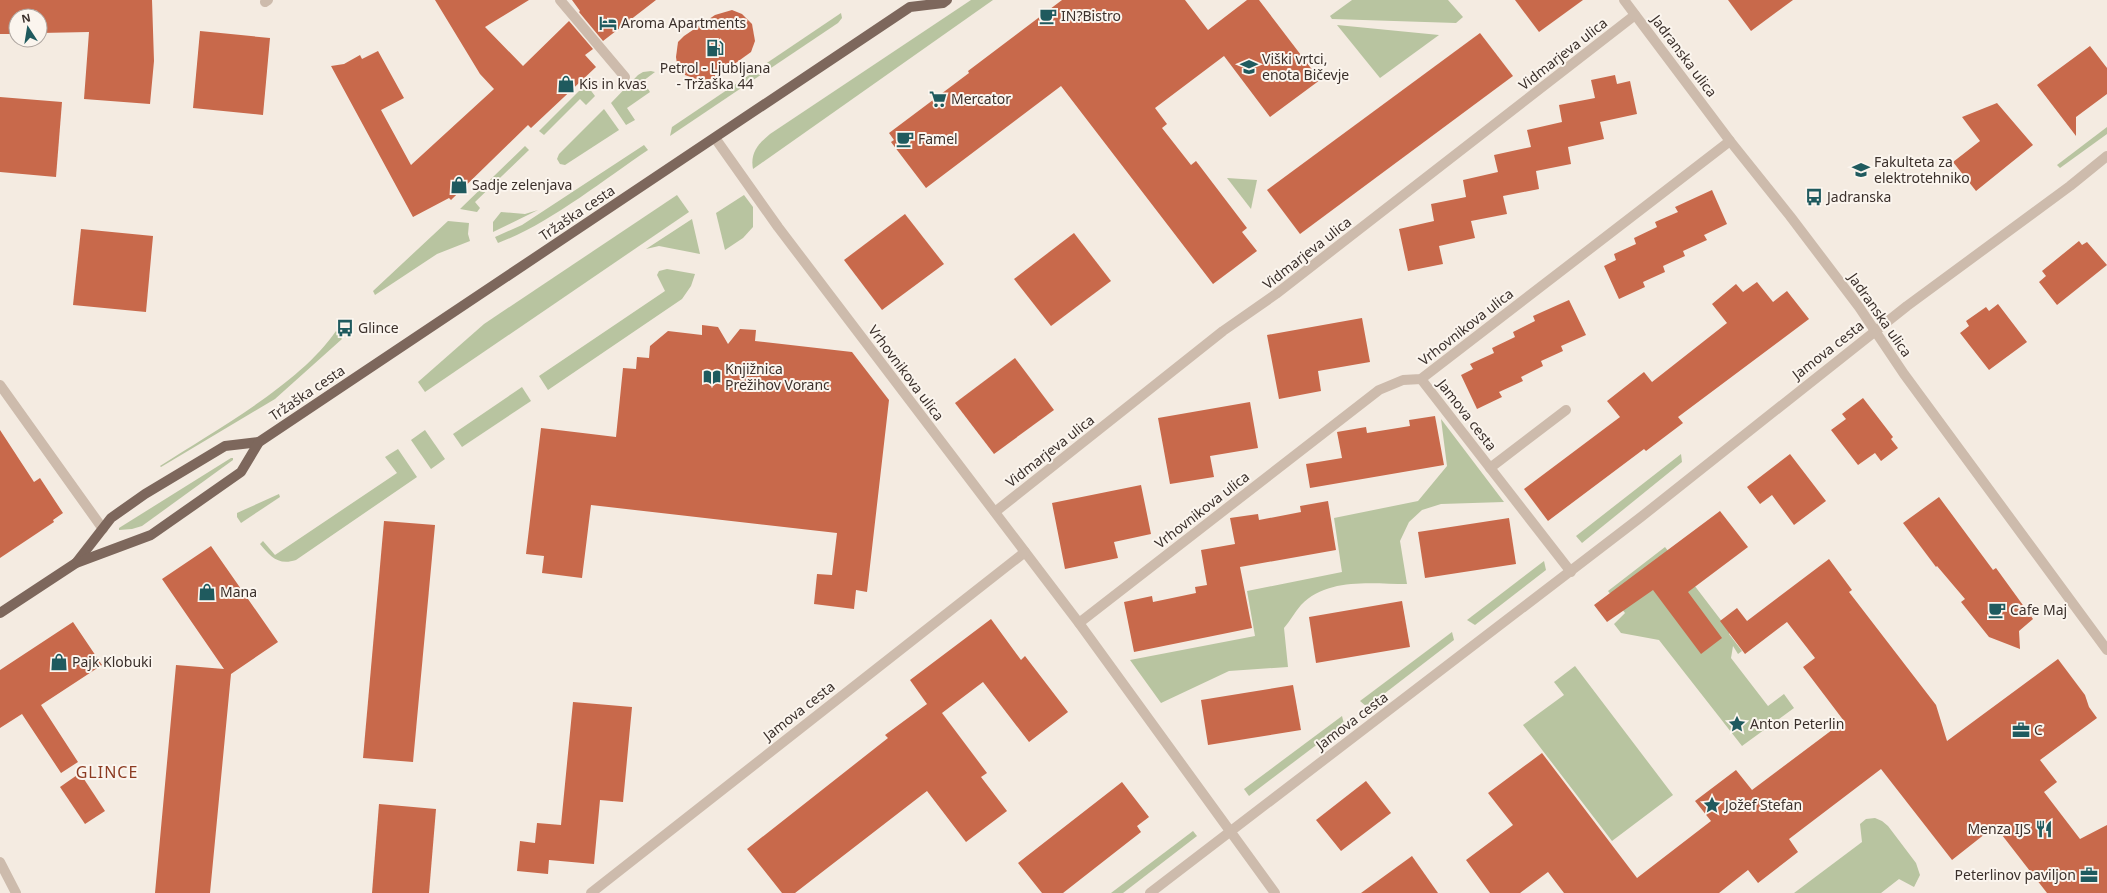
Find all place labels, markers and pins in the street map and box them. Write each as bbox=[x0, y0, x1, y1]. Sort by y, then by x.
cafe icon: IN?Bistro bbox=[1038, 6, 1058, 26]
place label: IN?Bistro bbox=[1061, 6, 1121, 25]
hotel icon: Aroma Apartments bbox=[598, 13, 618, 33]
place label: Aroma Apartments bbox=[621, 13, 746, 32]
fuel station icon: Petrol - Ljubljana - Tržaška 44 bbox=[705, 38, 725, 58]
place label: Viški vrtci, enota Bičevje bbox=[1262, 49, 1349, 84]
school or university icon: Viški vrtci, enota Bičevje bbox=[1239, 57, 1259, 77]
place label: Petrol - Ljubljana - Tržaška 44 bbox=[660, 58, 770, 93]
shop icon: Kis in kvas bbox=[556, 74, 576, 94]
place label: Kis in kvas bbox=[579, 74, 647, 93]
supermarket icon: Mercator bbox=[928, 89, 948, 109]
place label: Mercator bbox=[951, 89, 1011, 108]
cafe icon: Famel bbox=[895, 129, 915, 149]
place label: Famel bbox=[918, 129, 958, 148]
place label: Fakulteta za elektrotehniko bbox=[1874, 152, 1970, 187]
school or university icon: Fakulteta za elektrotehniko bbox=[1851, 160, 1871, 180]
shop icon: Sadje zelenjava bbox=[449, 175, 469, 195]
place label: Sadje zelenjava bbox=[472, 175, 572, 194]
bus stop icon: Jadranska bbox=[1804, 187, 1824, 207]
place label: Jadranska bbox=[1825, 187, 1891, 206]
bus stop icon: Glince bbox=[335, 318, 355, 338]
place label: Glince bbox=[358, 318, 399, 337]
place label: Knjižnica Prežihov Voranc bbox=[725, 359, 830, 394]
library icon: Knjižnica Prežihov Voranc bbox=[702, 367, 722, 387]
shop icon: Mana bbox=[197, 582, 217, 602]
place label: Mana bbox=[220, 582, 257, 601]
cafe icon: Cafe Maj bbox=[1987, 600, 2007, 620]
place label: Cafe Maj bbox=[2010, 600, 2067, 619]
shop icon: Pajk Klobuki bbox=[49, 652, 69, 672]
place label: Pajk Klobuki bbox=[72, 652, 152, 671]
place icon: Anton Peterlin bbox=[1727, 714, 1747, 734]
place label: Anton Peterlin bbox=[1750, 714, 1844, 733]
office icon: C bbox=[2011, 720, 2031, 740]
place label: C bbox=[2034, 720, 2043, 739]
place icon: Jožef Stefan bbox=[1702, 795, 1722, 815]
place label: Jožef Stefan bbox=[1723, 795, 1802, 814]
place label: Menza IJS bbox=[1967, 819, 2031, 838]
restaurant icon: Menza IJS bbox=[2034, 819, 2054, 839]
place label: Peterlinov paviljon bbox=[1955, 865, 2076, 884]
office icon: Peterlinov paviljon bbox=[2079, 865, 2099, 885]

